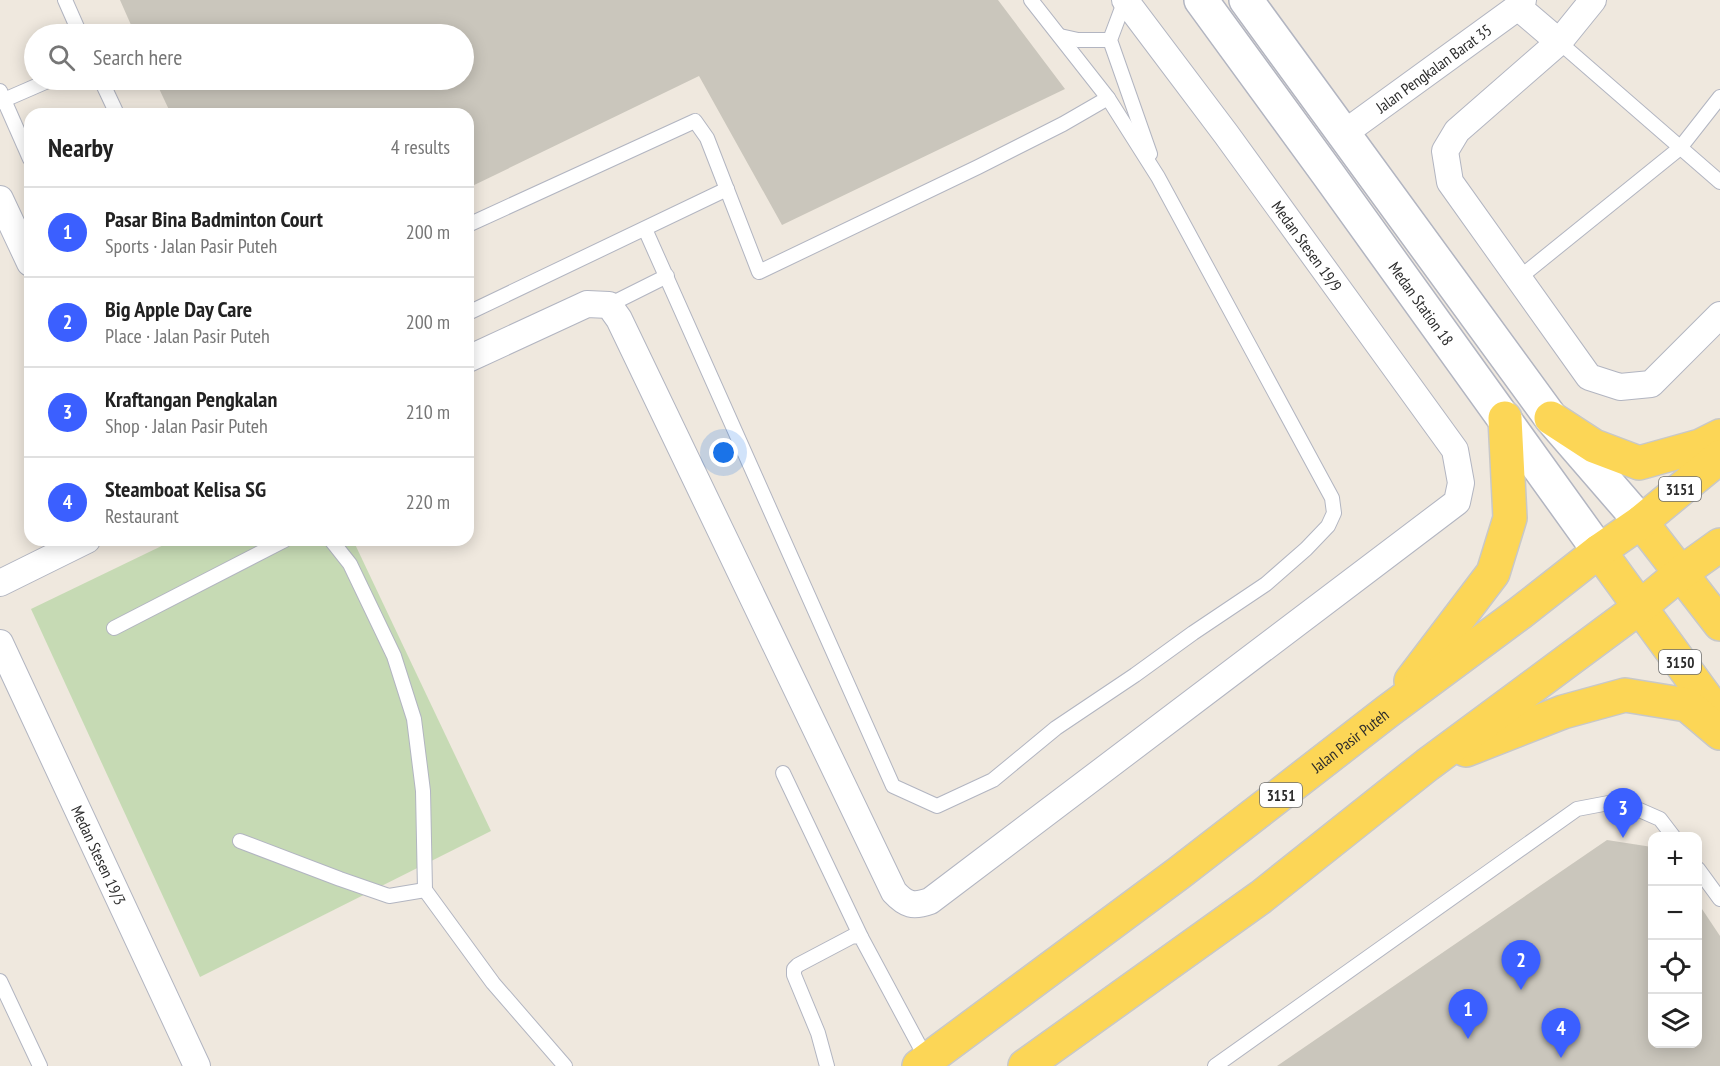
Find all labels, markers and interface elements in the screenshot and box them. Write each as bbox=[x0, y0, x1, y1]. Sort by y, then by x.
street label: Jalan Pengkalan Barat 35 bbox=[1371, 19, 1496, 118]
search box bbox=[24, 24, 474, 90]
icon: search bbox=[45, 41, 78, 74]
text: Search here bbox=[93, 43, 182, 71]
text: Nearby bbox=[48, 131, 113, 164]
text: 4 results bbox=[391, 134, 450, 160]
street label: Medan Stesen 19/9 bbox=[1267, 197, 1347, 295]
text: Pasar Bina Badminton Court bbox=[105, 205, 323, 233]
text: 1 bbox=[63, 219, 72, 245]
text: 200 m bbox=[406, 219, 450, 245]
text: Sports · Jalan Pasir Puteh bbox=[105, 233, 277, 259]
street label: Medan Station 18 bbox=[1384, 258, 1458, 349]
text: Big Apple Day Care bbox=[105, 295, 252, 323]
text: 2 bbox=[63, 309, 72, 335]
text: 200 m bbox=[406, 309, 450, 335]
text: Place · Jalan Pasir Puteh bbox=[105, 323, 270, 349]
text: Kraftangan Pengkalan bbox=[105, 385, 277, 413]
text: 3 bbox=[63, 399, 72, 425]
text: 210 m bbox=[406, 399, 450, 425]
text: Shop · Jalan Pasir Puteh bbox=[105, 413, 268, 439]
your location bbox=[709, 438, 738, 467]
text: Steamboat Kelisa SG bbox=[105, 475, 266, 503]
road number: 3151 bbox=[1659, 477, 1701, 501]
text: 4 bbox=[63, 489, 72, 515]
text: 220 m bbox=[406, 489, 450, 515]
text: Restaurant bbox=[105, 503, 179, 529]
road number: 3150 bbox=[1659, 650, 1701, 674]
street label: Jalan Pasir Puteh bbox=[1306, 704, 1393, 777]
road number: 3151 bbox=[1260, 783, 1302, 807]
pin: 3 bbox=[1604, 788, 1642, 838]
street label: Medan Stesen 19/3 bbox=[67, 802, 130, 908]
map controls bbox=[1648, 832, 1702, 1048]
button: + bbox=[1648, 832, 1702, 886]
button: − bbox=[1648, 886, 1702, 940]
pin: 2 bbox=[1502, 940, 1540, 990]
button: locate bbox=[1648, 940, 1702, 994]
pin: 1 bbox=[1448, 990, 1488, 1039]
button: layers bbox=[1648, 994, 1702, 1048]
pin: 4 bbox=[1542, 1008, 1580, 1058]

